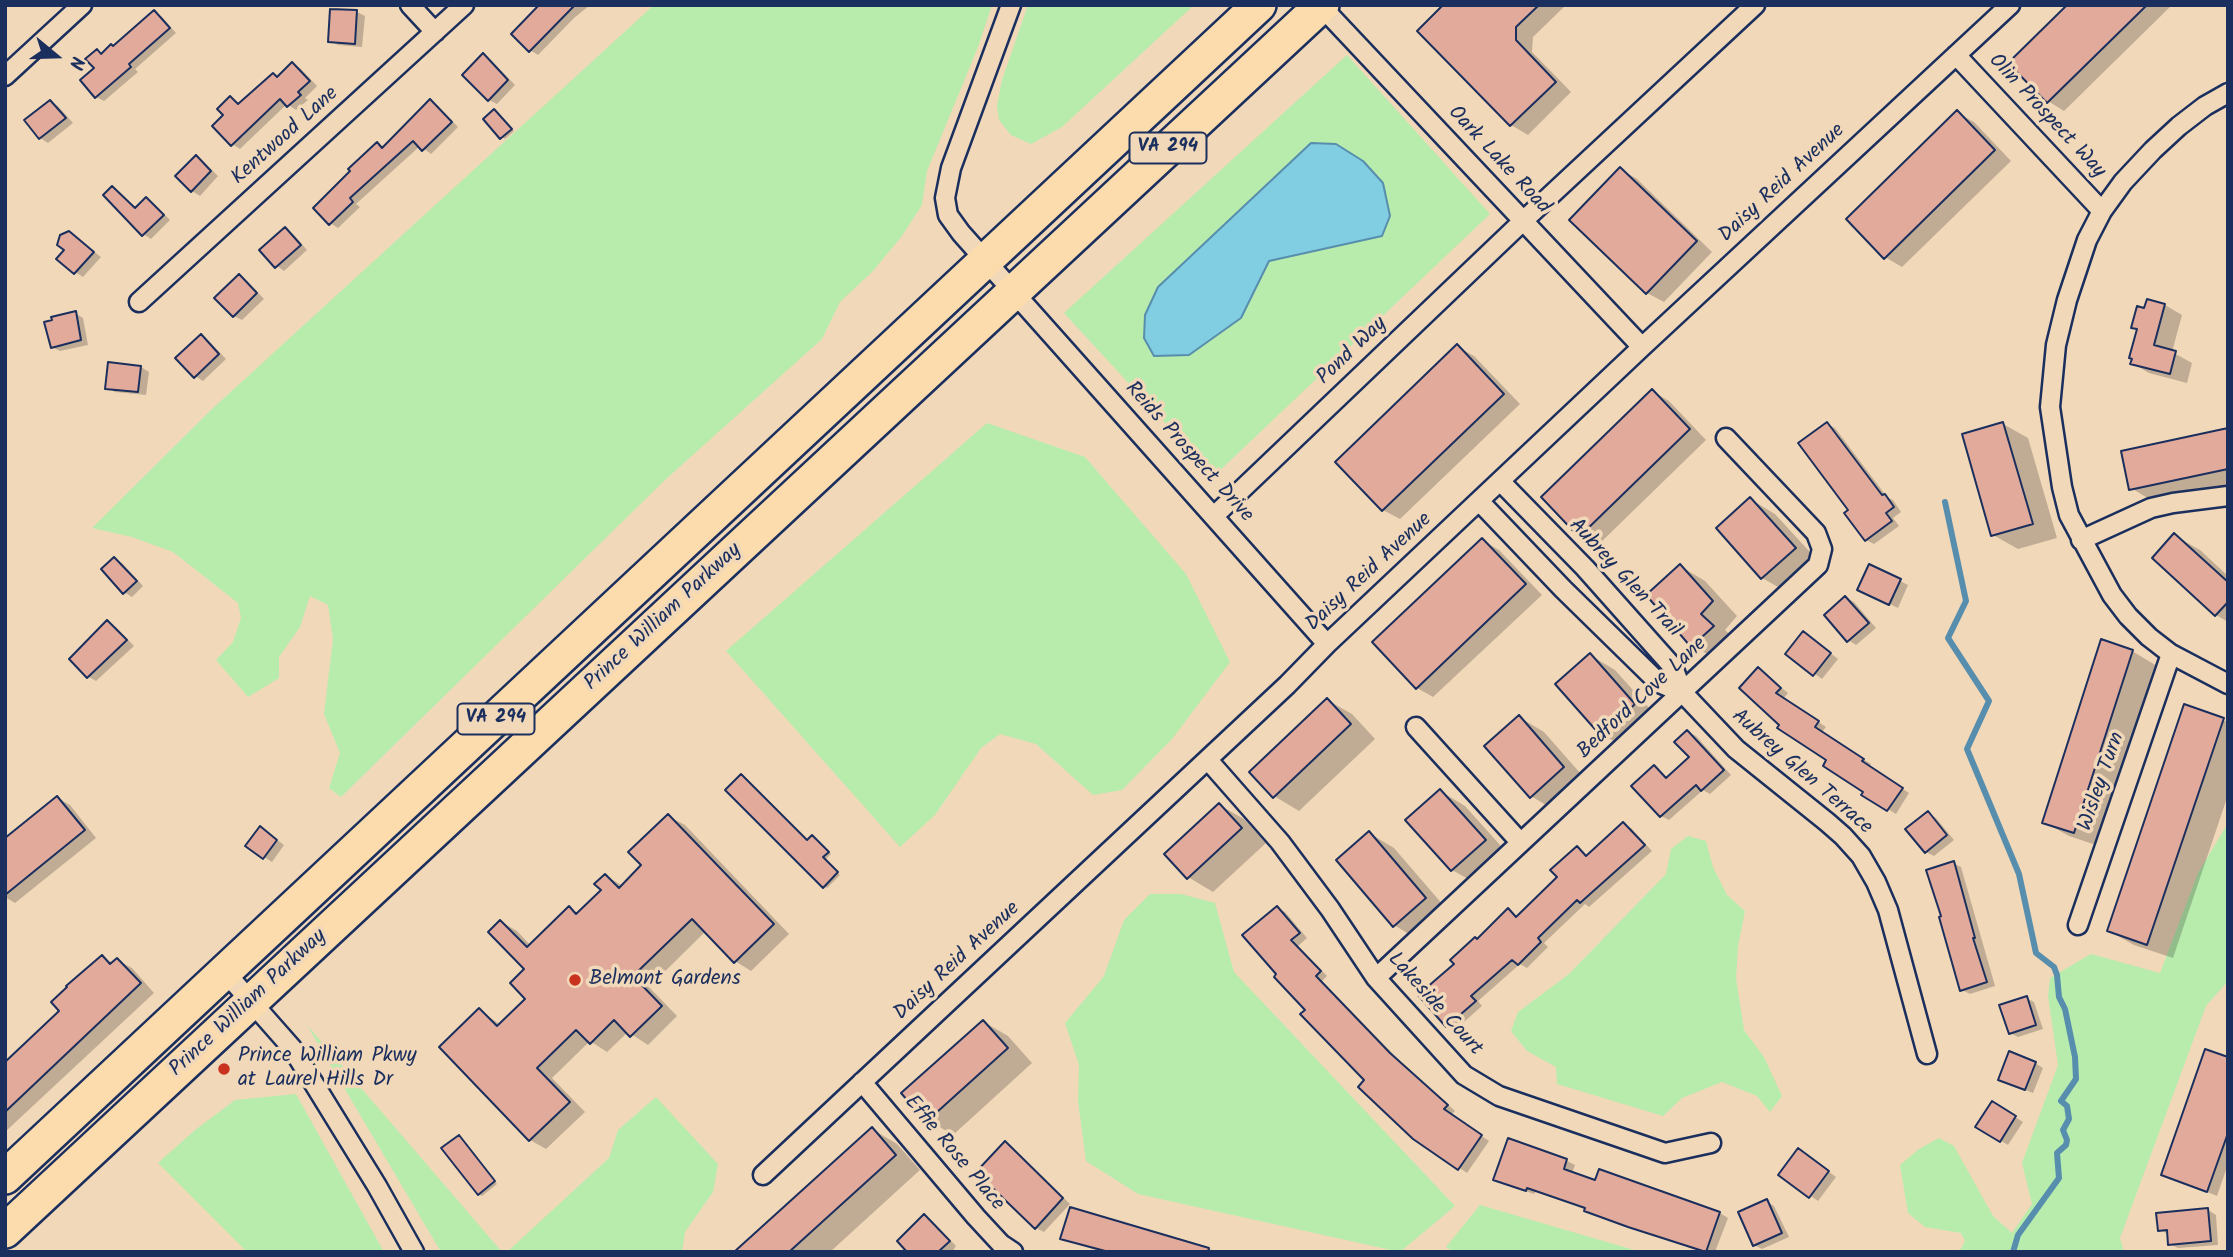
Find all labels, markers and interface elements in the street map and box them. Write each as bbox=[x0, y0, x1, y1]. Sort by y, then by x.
north arrow bbox=[21, 21, 91, 91]
street label: Olin Prospect Way bbox=[1982, 50, 2110, 184]
text: N bbox=[60, 52, 92, 73]
street label: Kentwood Lane bbox=[227, 82, 345, 192]
street label: Oark Lake Road bbox=[1441, 102, 1555, 220]
street label: Daisy Reid Avenue bbox=[1715, 119, 1851, 249]
road number: VA 294 bbox=[1130, 132, 1206, 164]
street label: Pond Way bbox=[1313, 313, 1393, 391]
street label: Reids Prospect Drive bbox=[1118, 377, 1258, 529]
street label: Daisy Reid Avenue bbox=[1302, 508, 1438, 638]
street label: Aubrey Glen Trail bbox=[1562, 514, 1686, 644]
street label: Prince William Parkway bbox=[580, 539, 748, 697]
street label: Bedford Cove Lane bbox=[1573, 633, 1713, 765]
road number: VA 294 bbox=[458, 704, 534, 734]
street label: Aubrey Glen Terrace bbox=[1725, 705, 1877, 841]
street label: Wisley Turn bbox=[2074, 729, 2132, 835]
street label: Daisy Reid Avenue bbox=[890, 897, 1026, 1027]
street label: Prince William Parkway bbox=[165, 925, 333, 1083]
street label: Lakeside Court bbox=[1381, 948, 1487, 1062]
place label: Belmont Gardens bbox=[589, 967, 741, 993]
marker: Belmont Gardens bbox=[567, 972, 583, 988]
place label: Prince William Pkwy at Laurel Hills Dr bbox=[238, 1044, 417, 1094]
marker: Prince William Pkwy at Laurel Hills Dr bbox=[216, 1061, 232, 1077]
street label: Effie Rose Place bbox=[897, 1091, 1009, 1217]

